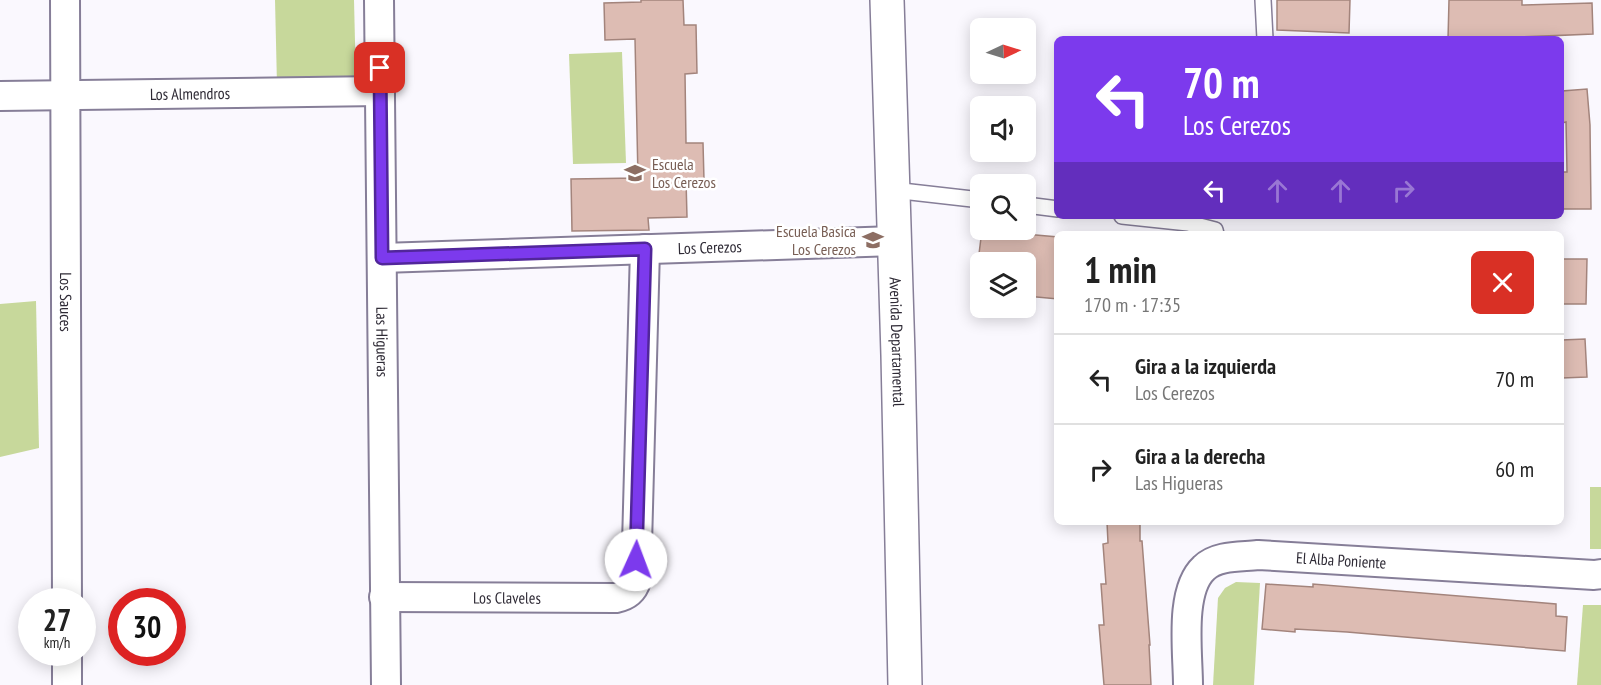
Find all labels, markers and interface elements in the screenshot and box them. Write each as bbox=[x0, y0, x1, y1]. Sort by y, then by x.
north arrow bbox=[970, 18, 1036, 84]
map controls bbox=[970, 18, 1036, 318]
pin bbox=[354, 42, 405, 93]
icon: arrive bbox=[363, 51, 396, 84]
text: 70 m bbox=[1183, 55, 1260, 110]
icon: left bbox=[1084, 60, 1162, 138]
street label: Los Almendros bbox=[150, 83, 230, 104]
button: sound bbox=[970, 96, 1036, 162]
text: Los Cerezos bbox=[1183, 108, 1291, 142]
place label: Escuela Los Cerezos bbox=[652, 154, 716, 192]
school or university icon: Escuela Los Cerezos bbox=[623, 161, 647, 185]
button: search bbox=[970, 174, 1036, 240]
icon: left bbox=[1198, 174, 1231, 207]
icon: ahead bbox=[1261, 174, 1294, 207]
icon: ahead bbox=[1324, 174, 1357, 207]
icon: right bbox=[1387, 174, 1420, 207]
place label: Escuela Basica Los Cerezos bbox=[776, 221, 856, 259]
school or university icon: Escuela Basica Los Cerezos bbox=[861, 228, 885, 252]
street label: Los Cerezos bbox=[678, 236, 742, 258]
text: 1 min bbox=[1084, 246, 1157, 293]
button: close bbox=[1471, 251, 1534, 314]
button: layers bbox=[970, 252, 1036, 318]
street label: Los Sauces bbox=[56, 272, 76, 332]
street label: Avenida Departamental bbox=[886, 277, 909, 407]
text: 170 m · 17:35 bbox=[1084, 292, 1181, 318]
street label: Las Higueras bbox=[372, 307, 393, 377]
text: Gira a la izquierda bbox=[1135, 352, 1276, 380]
icon: left bbox=[1084, 363, 1117, 396]
text: 70 m bbox=[1495, 365, 1534, 393]
text: Los Cerezos bbox=[1135, 380, 1215, 406]
text: Gira a la derecha bbox=[1135, 442, 1265, 470]
icon: right bbox=[1084, 453, 1117, 486]
text: 60 m bbox=[1495, 455, 1534, 483]
text: Las Higueras bbox=[1135, 470, 1223, 496]
position arrow bbox=[604, 528, 668, 592]
street label: El Alba Poniente bbox=[1295, 547, 1387, 573]
street label: Los Claveles bbox=[473, 587, 541, 608]
speed limit sign: 30 bbox=[108, 588, 186, 666]
text: 27 bbox=[43, 600, 71, 639]
text: km/h bbox=[44, 633, 70, 652]

